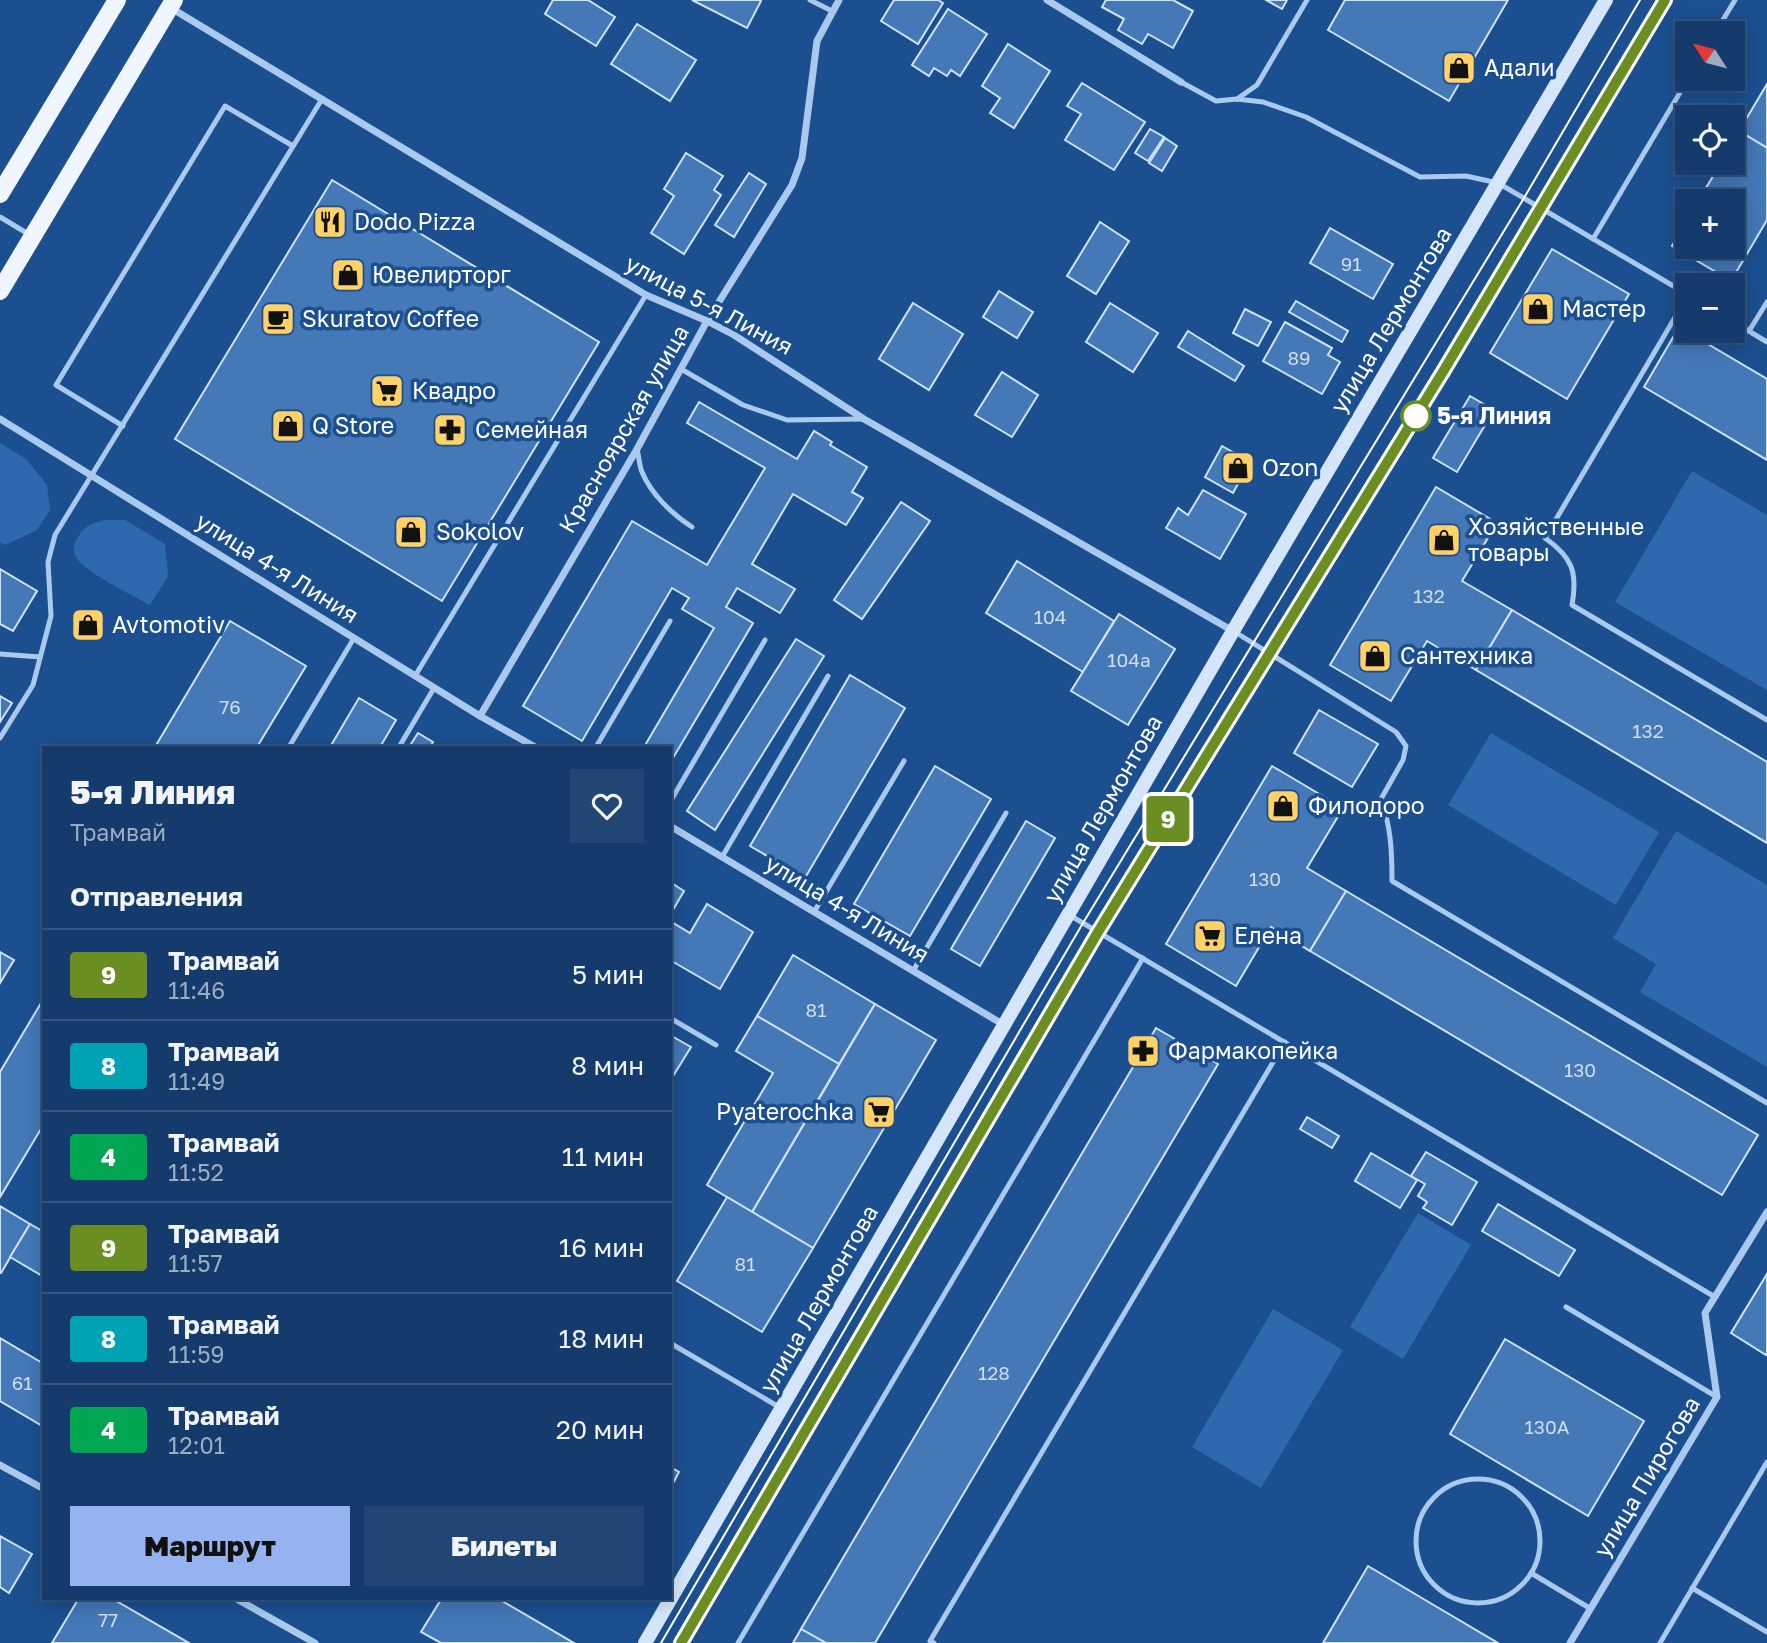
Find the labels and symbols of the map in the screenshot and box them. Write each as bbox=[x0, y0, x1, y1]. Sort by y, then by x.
north arrow bbox=[1675, 21, 1745, 91]
shop icon: Адали bbox=[1440, 49, 1478, 87]
place label: Адали bbox=[1484, 53, 1555, 81]
restaurant icon: Dodo Pizza bbox=[311, 203, 349, 241]
place label: Dodo Pizza bbox=[354, 207, 476, 235]
street label: улица Лермонтова bbox=[1323, 221, 1457, 418]
street label: улица 5-я Линия bbox=[621, 248, 798, 360]
house number: 91 bbox=[1341, 252, 1361, 275]
shop icon: Ювелирторг bbox=[329, 256, 367, 294]
place label: Ювелирторг bbox=[372, 260, 511, 288]
shop icon: Мастер bbox=[1519, 290, 1557, 328]
place label: Мастер bbox=[1562, 294, 1646, 322]
cafe icon: Skuratov Coffee bbox=[259, 300, 297, 338]
place label: Skuratov Coffee bbox=[302, 304, 479, 332]
street label: Красноярская улица bbox=[552, 319, 694, 538]
house number: 89 bbox=[1287, 346, 1311, 369]
supermarket icon: Квадро bbox=[368, 372, 406, 410]
place label: Квадро bbox=[412, 376, 496, 404]
marker: 5-я Линия bbox=[1401, 401, 1431, 431]
place label: 5-я Линия bbox=[1437, 401, 1551, 429]
shop icon: Q Store bbox=[269, 407, 307, 445]
place label: Q Store bbox=[312, 411, 394, 439]
pharmacy icon: Семейная bbox=[431, 411, 469, 449]
place label: Семейная bbox=[475, 415, 588, 443]
shop icon: Ozon bbox=[1219, 449, 1257, 487]
place label: Ozon bbox=[1262, 453, 1318, 481]
street label: улица 4-я Линия bbox=[191, 506, 364, 628]
place label: Хозяйственные товары bbox=[1468, 512, 1644, 566]
shop icon: Sokolov bbox=[392, 513, 430, 551]
place label: Sokolov bbox=[436, 517, 524, 545]
shop icon: Хозяйственные товары bbox=[1425, 521, 1463, 559]
house number: 132 bbox=[1413, 584, 1445, 607]
house number: 104 bbox=[1034, 605, 1066, 628]
shop icon: Avtomotiv bbox=[69, 606, 107, 644]
place label: Avtomotiv bbox=[112, 610, 225, 638]
shop icon: Сантехника bbox=[1356, 637, 1394, 675]
place label: Сантехника bbox=[1400, 641, 1533, 669]
house number: 104а bbox=[1107, 648, 1151, 671]
house number: 76 bbox=[219, 695, 241, 718]
street label: улица Лермонтова bbox=[1037, 710, 1167, 907]
house number: 132 bbox=[1632, 719, 1664, 742]
shop icon: Филодоро bbox=[1264, 787, 1302, 825]
place label: Филодоро bbox=[1308, 791, 1425, 819]
line badge: 9 bbox=[1145, 796, 1191, 842]
street label: улица 4-я Линия bbox=[760, 848, 935, 968]
house number: 130 bbox=[1249, 867, 1281, 890]
supermarket icon: Елена bbox=[1191, 917, 1229, 955]
place label: Елена bbox=[1234, 921, 1302, 949]
house number: 81 bbox=[806, 998, 826, 1021]
pharmacy icon: Фармакопейка bbox=[1124, 1032, 1162, 1070]
place label: Фармакопейка bbox=[1168, 1036, 1338, 1064]
house number: 130 bbox=[1564, 1058, 1596, 1081]
supermarket icon: Pyaterochka bbox=[860, 1093, 898, 1131]
place label: Pyaterochka bbox=[716, 1097, 854, 1125]
street label: улица Лермонтова bbox=[753, 1200, 883, 1397]
house number: 81 bbox=[735, 1252, 755, 1275]
house number: 128 bbox=[978, 1361, 1010, 1384]
house number: 61 bbox=[12, 1371, 32, 1394]
street label: улица Пирогова bbox=[1587, 1391, 1705, 1562]
house number: 130А bbox=[1525, 1415, 1570, 1438]
house number: 77 bbox=[98, 1608, 118, 1631]

